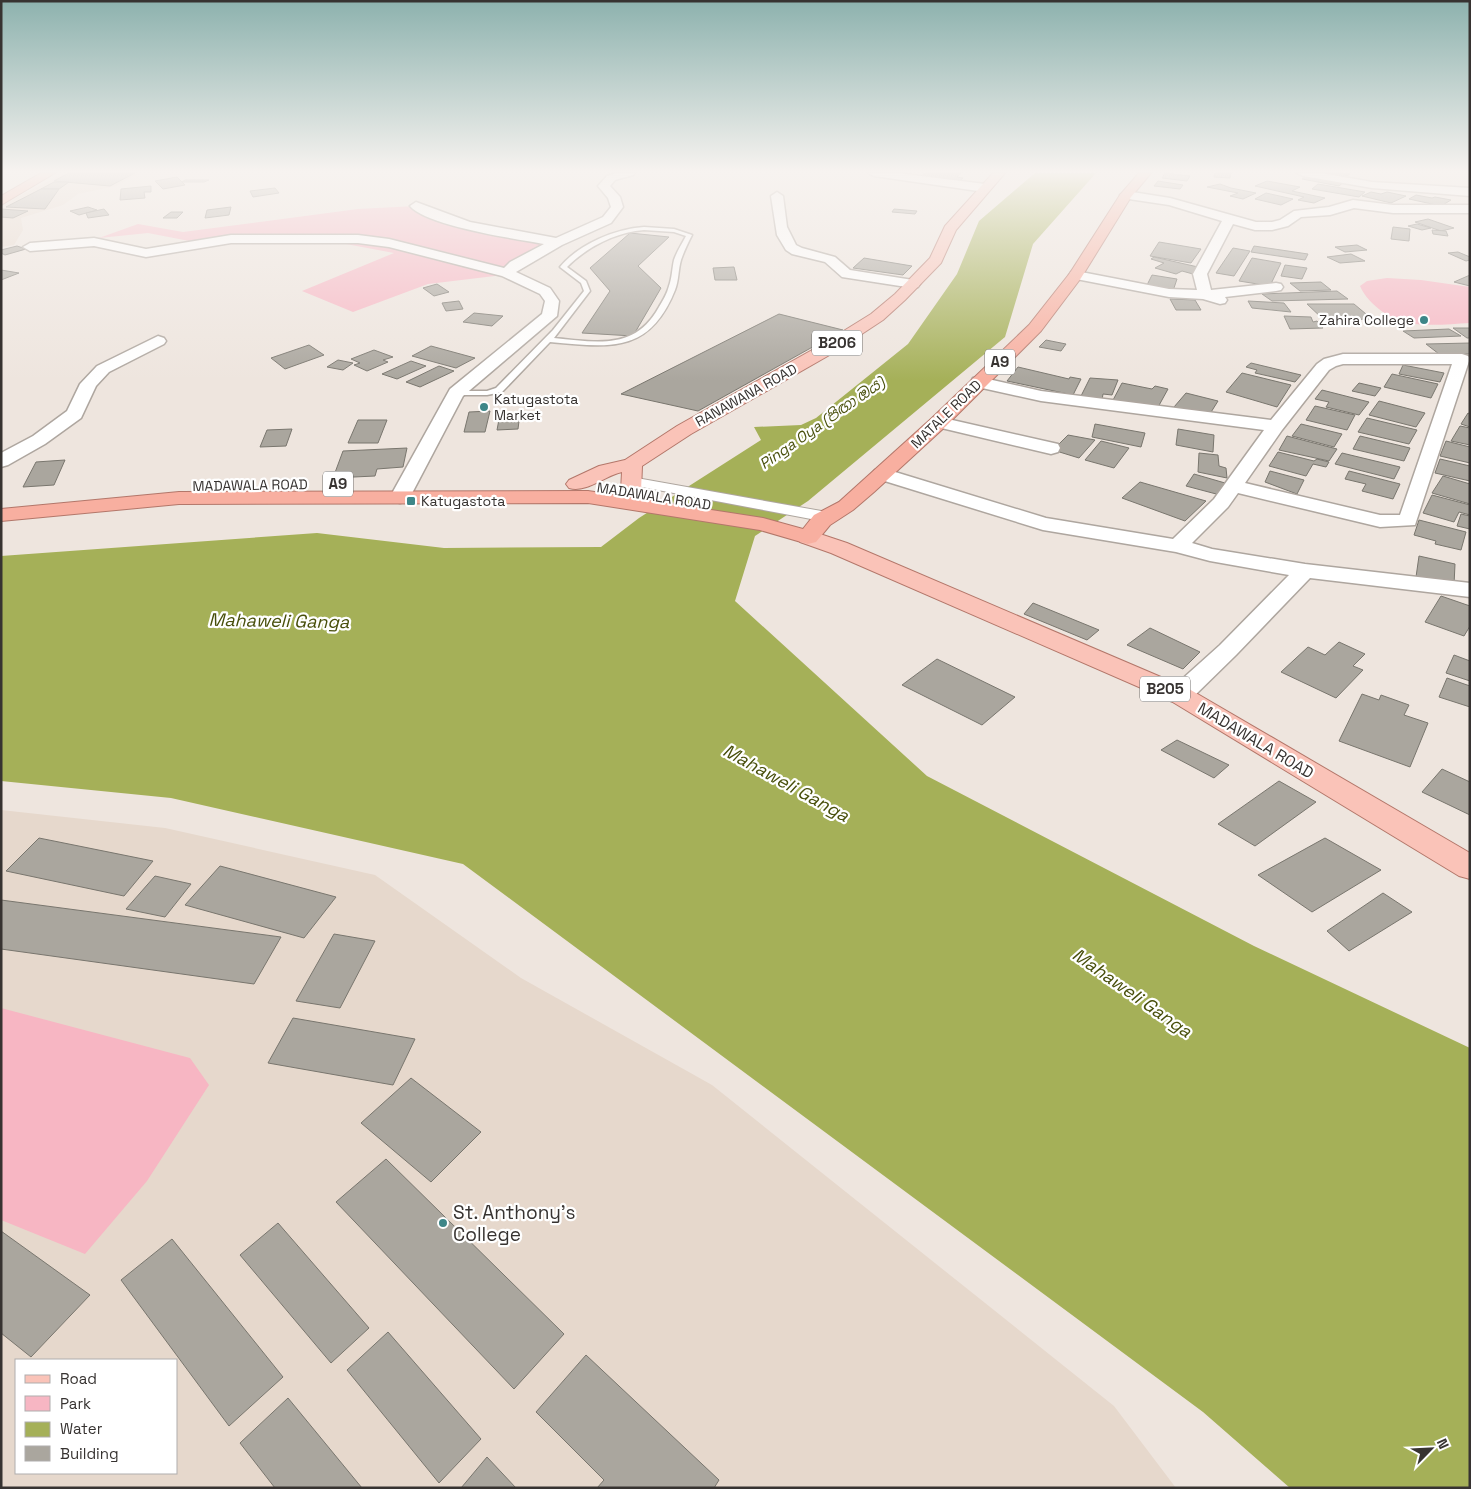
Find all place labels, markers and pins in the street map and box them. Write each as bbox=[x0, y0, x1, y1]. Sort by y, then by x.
place label: Zahira College bbox=[1319, 311, 1414, 329]
marker: Zahira College bbox=[1418, 314, 1430, 326]
place label: Katugastota Market bbox=[494, 390, 578, 424]
marker: Katugastota Market bbox=[478, 401, 490, 413]
place label: Katugastota bbox=[421, 492, 505, 510]
marker: Katugastota bbox=[405, 495, 417, 507]
place label: St. Anthony's College bbox=[453, 1200, 576, 1247]
marker: St. Anthony's College bbox=[437, 1217, 449, 1229]

